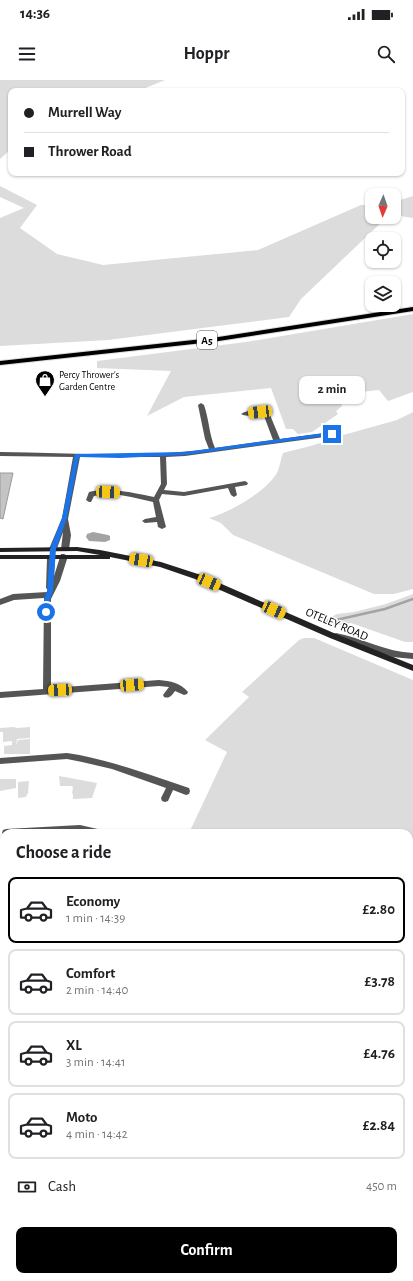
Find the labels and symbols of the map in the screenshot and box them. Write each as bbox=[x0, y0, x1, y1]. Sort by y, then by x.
north arrow bbox=[365, 188, 401, 224]
road number: A5 bbox=[197, 331, 217, 349]
shop icon: Percy Thrower's Garden Centre bbox=[34, 369, 56, 397]
place label: Percy Thrower's Garden Centre bbox=[59, 370, 120, 392]
callout: 2 min bbox=[299, 376, 365, 404]
car bbox=[247, 405, 273, 419]
route end bbox=[323, 425, 341, 443]
car bbox=[96, 486, 120, 498]
car bbox=[128, 552, 154, 568]
car bbox=[196, 572, 222, 592]
car bbox=[261, 600, 287, 620]
route start bbox=[37, 603, 55, 621]
street label: OTELEY ROAD bbox=[304, 605, 370, 643]
car bbox=[120, 678, 144, 692]
car bbox=[48, 683, 72, 697]

